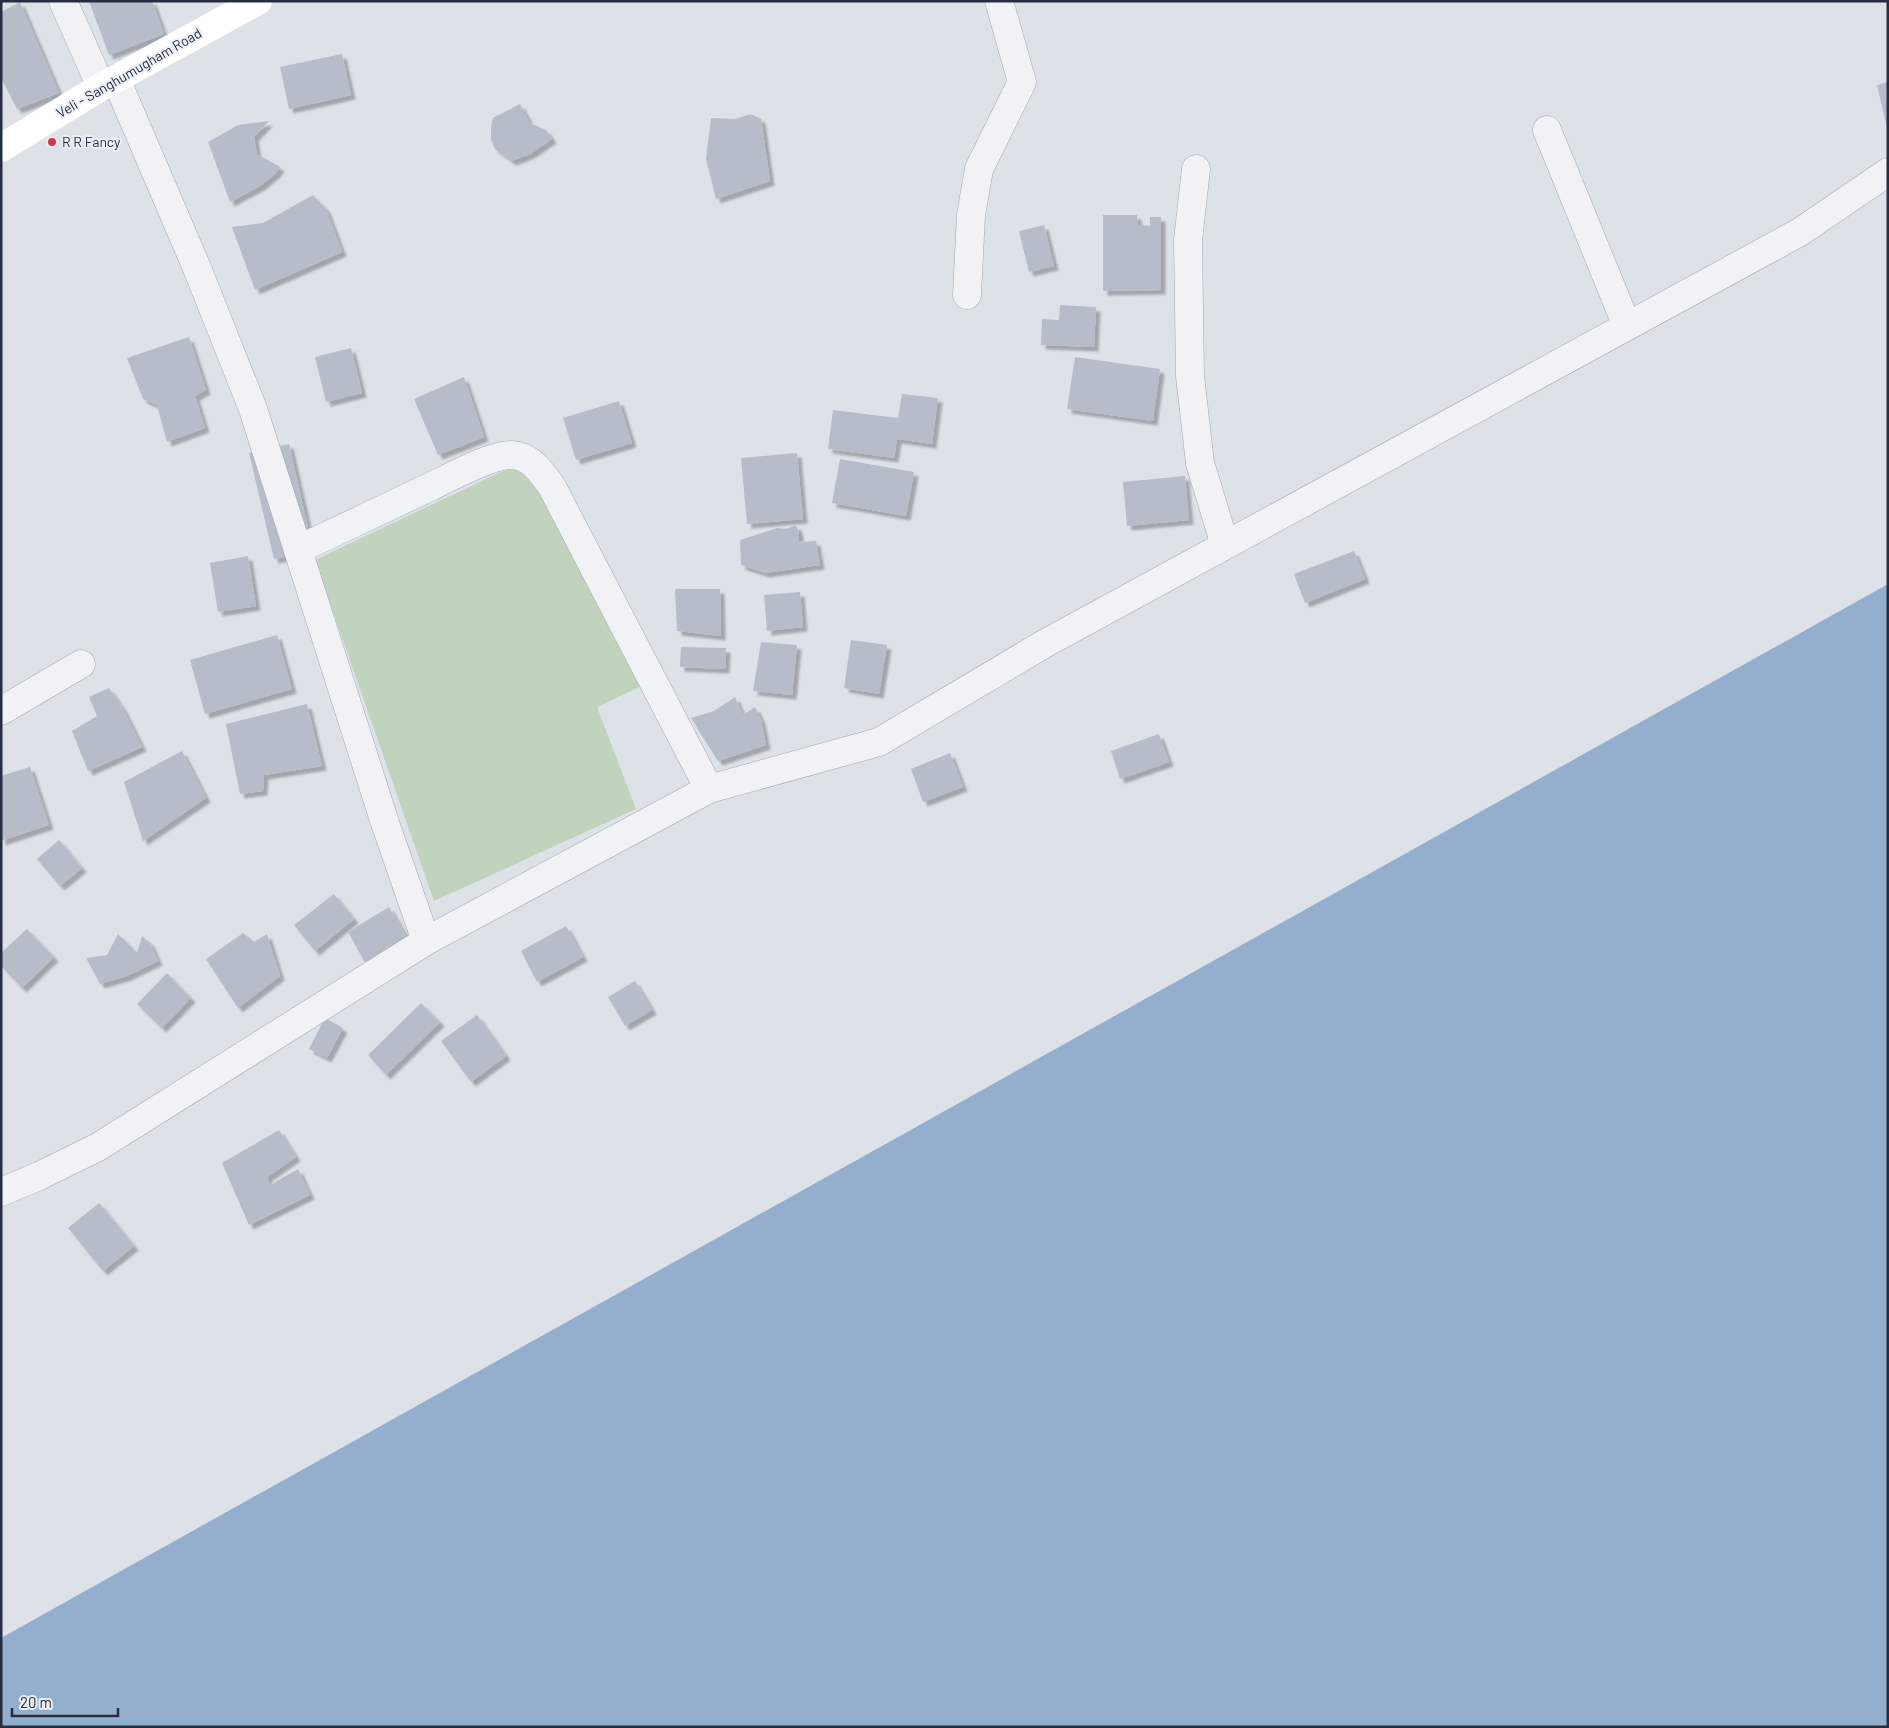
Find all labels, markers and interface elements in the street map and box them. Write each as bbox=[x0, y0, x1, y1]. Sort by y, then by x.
street label: Veli - Sanghumugham Road bbox=[53, 24, 204, 121]
place label: R R Fancy bbox=[62, 133, 121, 150]
marker: R R Fancy bbox=[46, 136, 58, 148]
scale bar bbox=[12, 1686, 119, 1718]
text: 20 m bbox=[20, 1693, 52, 1711]

